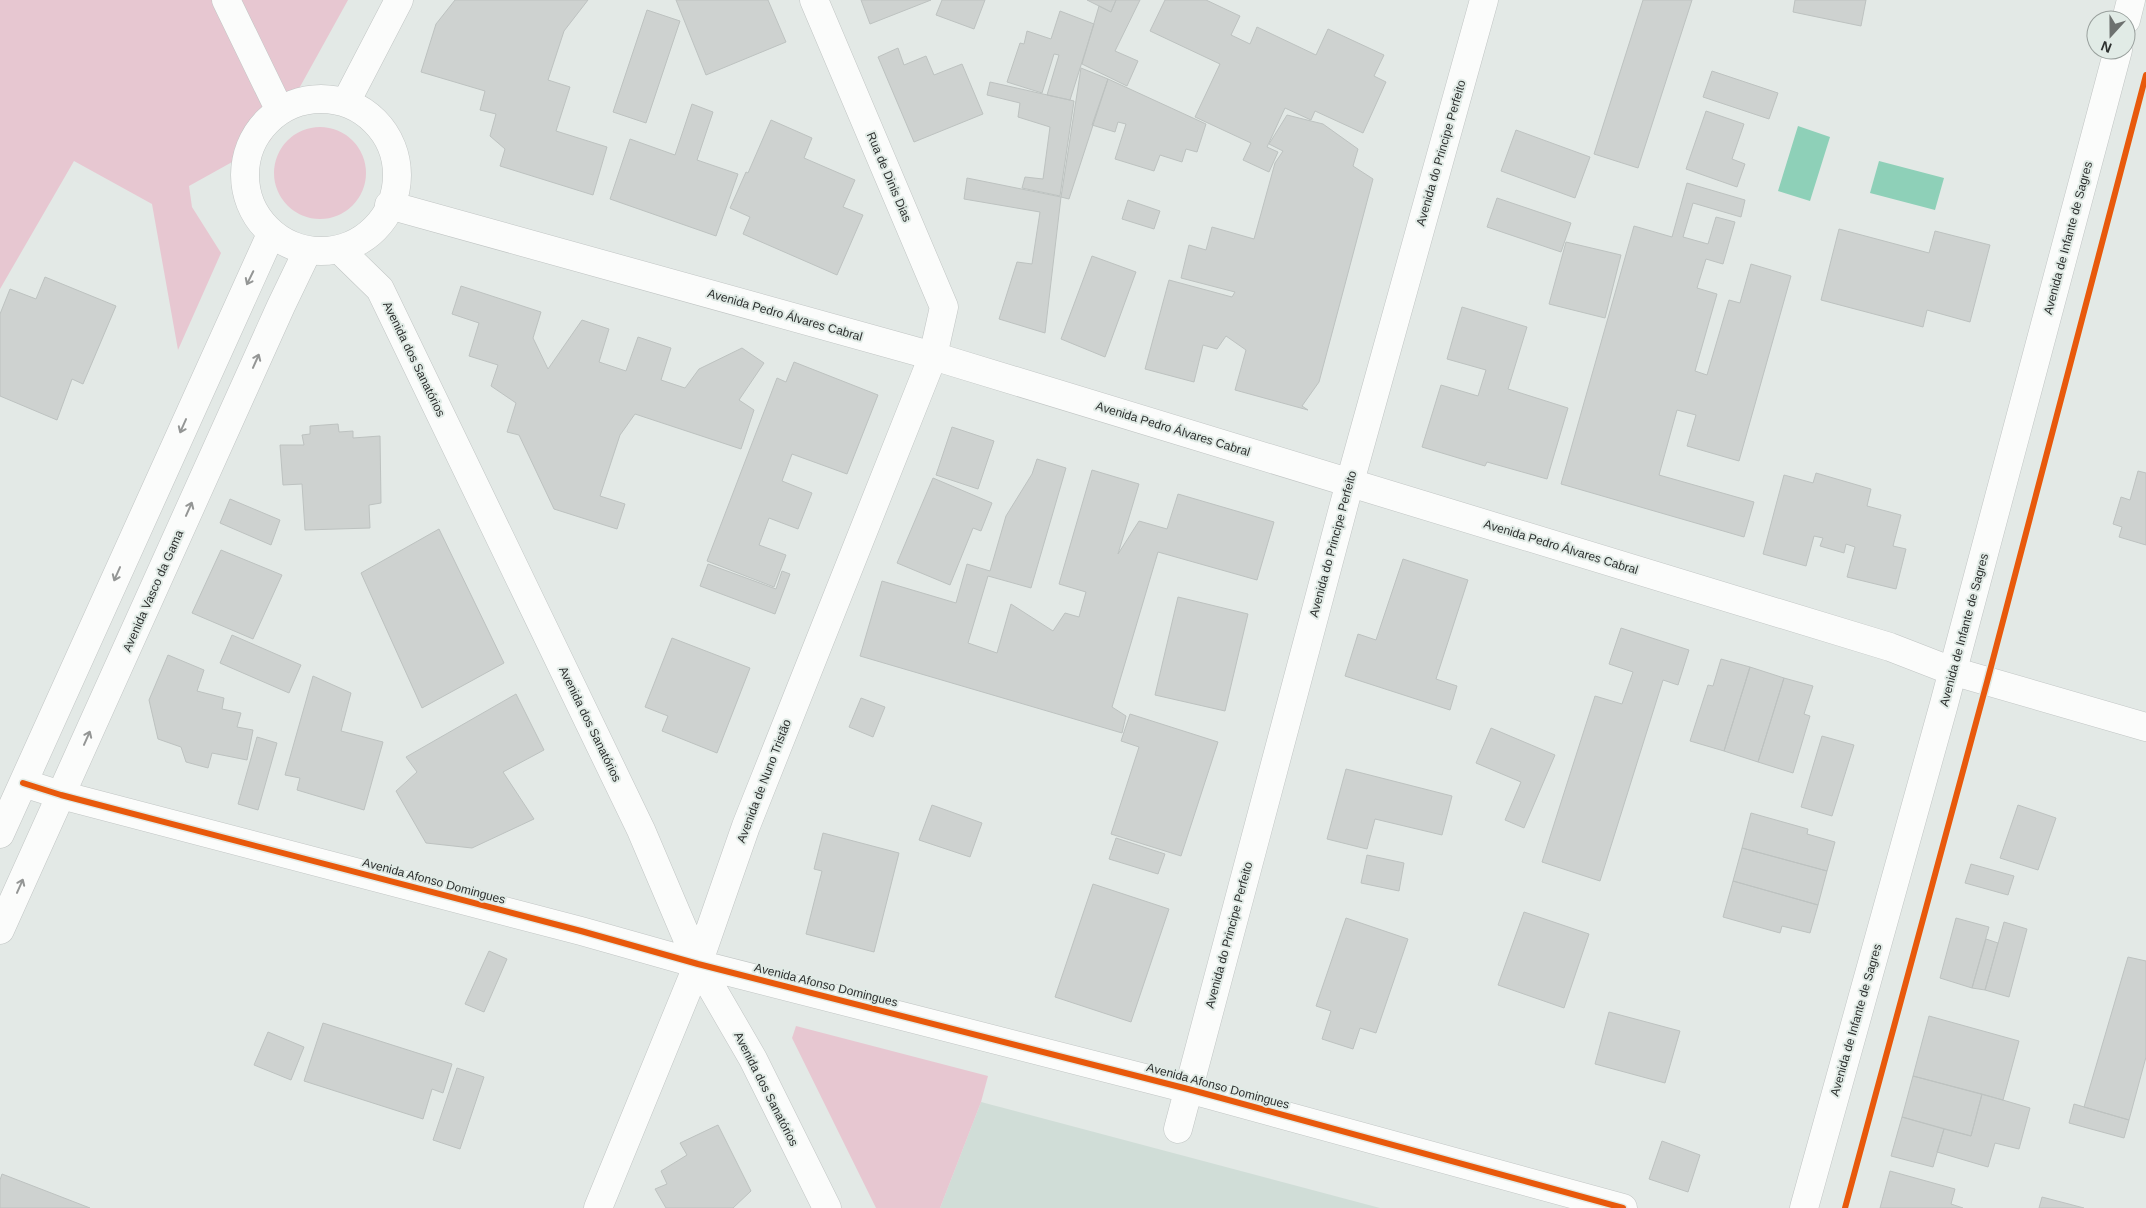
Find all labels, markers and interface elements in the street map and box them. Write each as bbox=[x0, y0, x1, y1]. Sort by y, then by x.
north arrow bbox=[2086, 10, 2136, 60]
text: N bbox=[2099, 38, 2114, 56]
street label: Avenida do Principe Perfeito bbox=[1413, 78, 1469, 228]
street label: Rua de Dinis Dias bbox=[864, 130, 914, 224]
street label: Avenida de Infante de Sagres bbox=[2041, 160, 2095, 316]
one-way arrow bbox=[245, 270, 255, 285]
street label: Avenida Pedro Álvares Cabral bbox=[706, 285, 864, 344]
street label: Avenida dos Sanatórios bbox=[380, 299, 448, 419]
one-way arrow bbox=[251, 354, 261, 369]
street label: Avenida Pedro Álvares Cabral bbox=[1094, 398, 1252, 459]
one-way arrow bbox=[178, 418, 188, 433]
street label: Avenida do Principe Perfeito bbox=[1307, 469, 1359, 619]
one-way arrow bbox=[185, 502, 195, 517]
street label: Avenida Pedro Álvares Cabral bbox=[1482, 516, 1640, 577]
street label: Avenida Vasco da Gama bbox=[120, 528, 186, 654]
street label: Avenida de Infante de Sagres bbox=[1937, 552, 1991, 708]
one-way arrow bbox=[111, 566, 121, 581]
street label: Avenida dos Sanatórios bbox=[556, 664, 624, 784]
street label: Avenida de Nuno Tristão bbox=[734, 717, 794, 845]
one-way arrow bbox=[82, 730, 92, 745]
street label: Avenida Afonso Domingues bbox=[361, 855, 507, 907]
street label: Avenida do Principe Perfeito bbox=[1203, 860, 1255, 1010]
one-way arrow bbox=[16, 879, 26, 894]
street label: Avenida de Infante de Sagres bbox=[1828, 942, 1884, 1098]
street label: Avenida Afonso Domingues bbox=[753, 960, 899, 1010]
street label: Avenida dos Sanatórios bbox=[731, 1029, 801, 1149]
street label: Avenida Afonso Domingues bbox=[1145, 1060, 1291, 1112]

